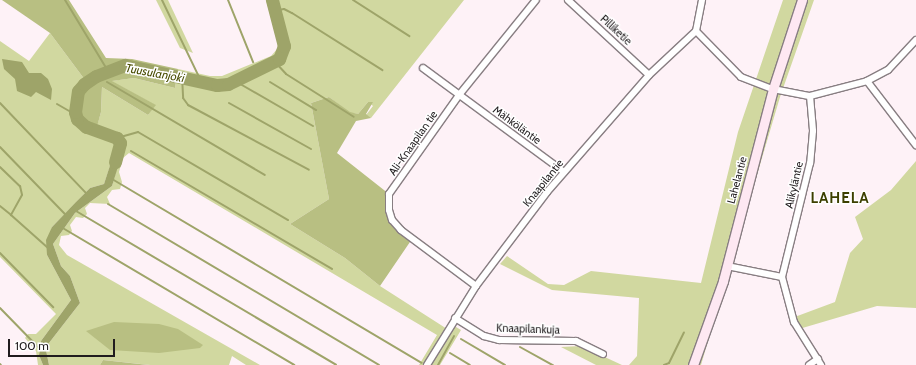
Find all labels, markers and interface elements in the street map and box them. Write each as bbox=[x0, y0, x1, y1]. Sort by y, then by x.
street label: Pilliketie bbox=[598, 12, 634, 48]
water label: Tuusulanjoki bbox=[124, 61, 186, 85]
street label: Mähköläntie bbox=[490, 103, 544, 147]
street label: Ali-Knaapilan tie bbox=[386, 108, 440, 178]
street label: Lahelantie bbox=[724, 155, 750, 205]
street label: Knaapilantie bbox=[520, 157, 566, 209]
street label: Alikyläntie bbox=[782, 160, 806, 210]
district label: LAHELA bbox=[810, 190, 870, 208]
street label: Knaapilankuja bbox=[496, 321, 560, 337]
scale bar bbox=[10, 331, 117, 357]
text: 100 m bbox=[15, 338, 49, 353]

